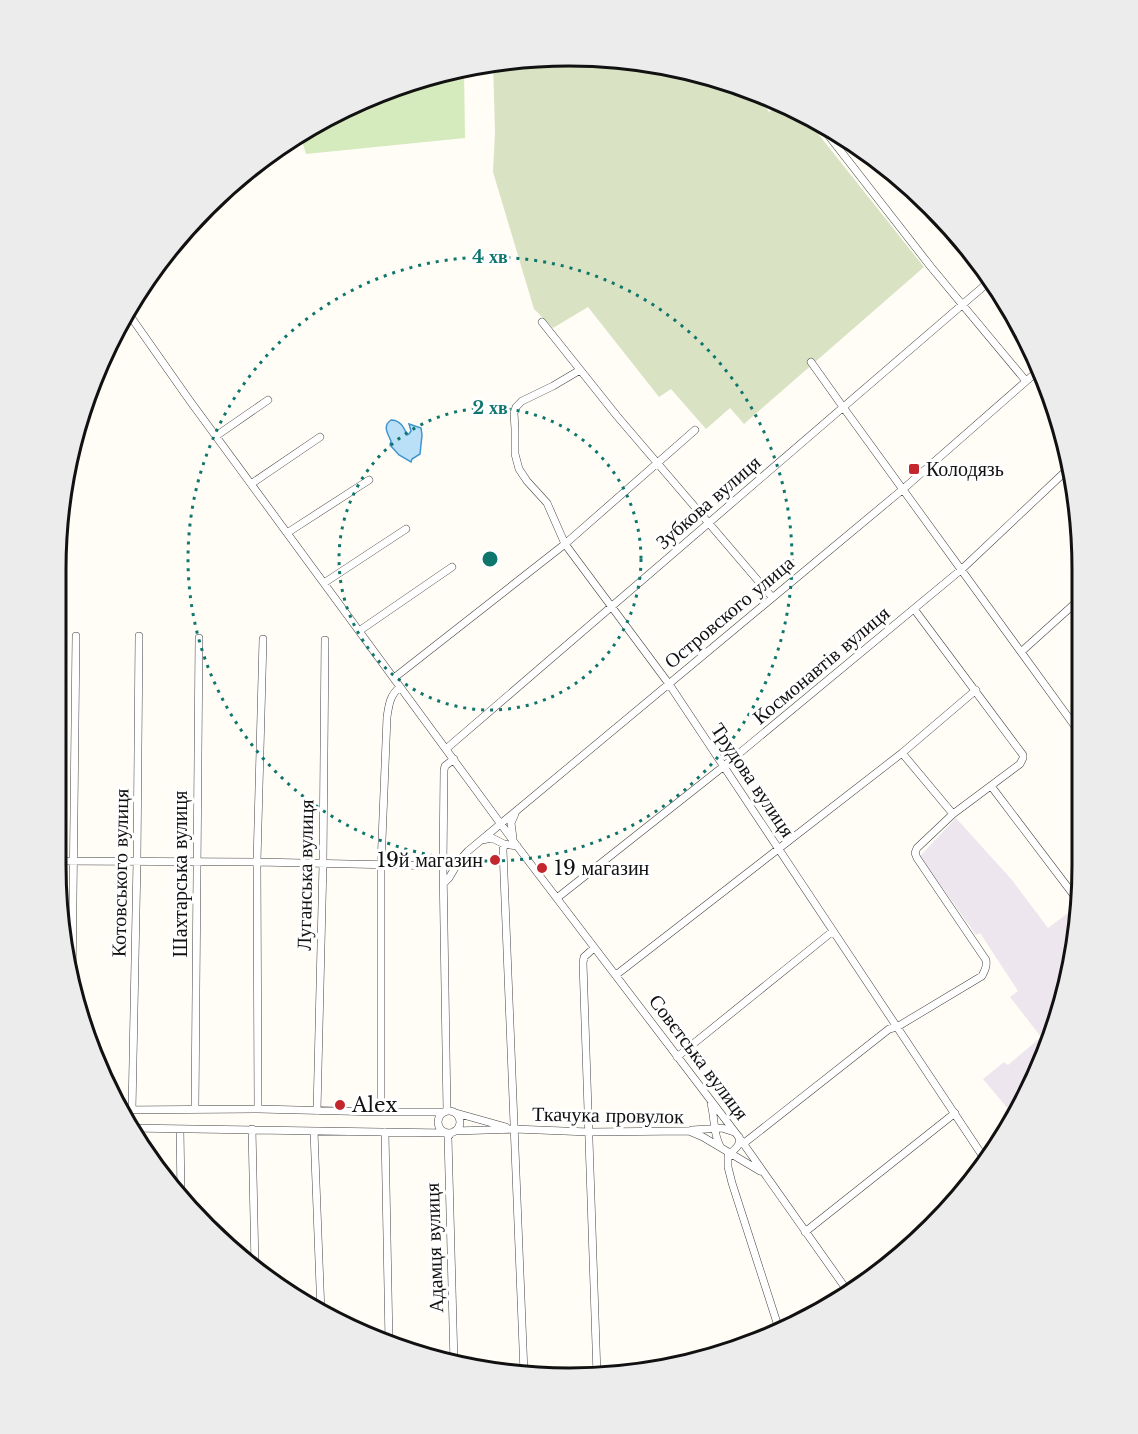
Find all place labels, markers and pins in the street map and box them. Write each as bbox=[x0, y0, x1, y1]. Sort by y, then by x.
place label: Колодязь bbox=[926, 457, 1004, 481]
marker: Колодязь bbox=[907, 462, 921, 476]
centre of rings bbox=[480, 549, 500, 569]
place label: 19й магазин bbox=[377, 848, 483, 872]
marker: 19й магазин bbox=[488, 853, 502, 867]
place label: 19 магазин bbox=[554, 856, 650, 880]
marker: 19 магазин bbox=[535, 861, 549, 875]
place label: Alex bbox=[351, 1093, 397, 1117]
marker: Alex bbox=[333, 1098, 347, 1112]

